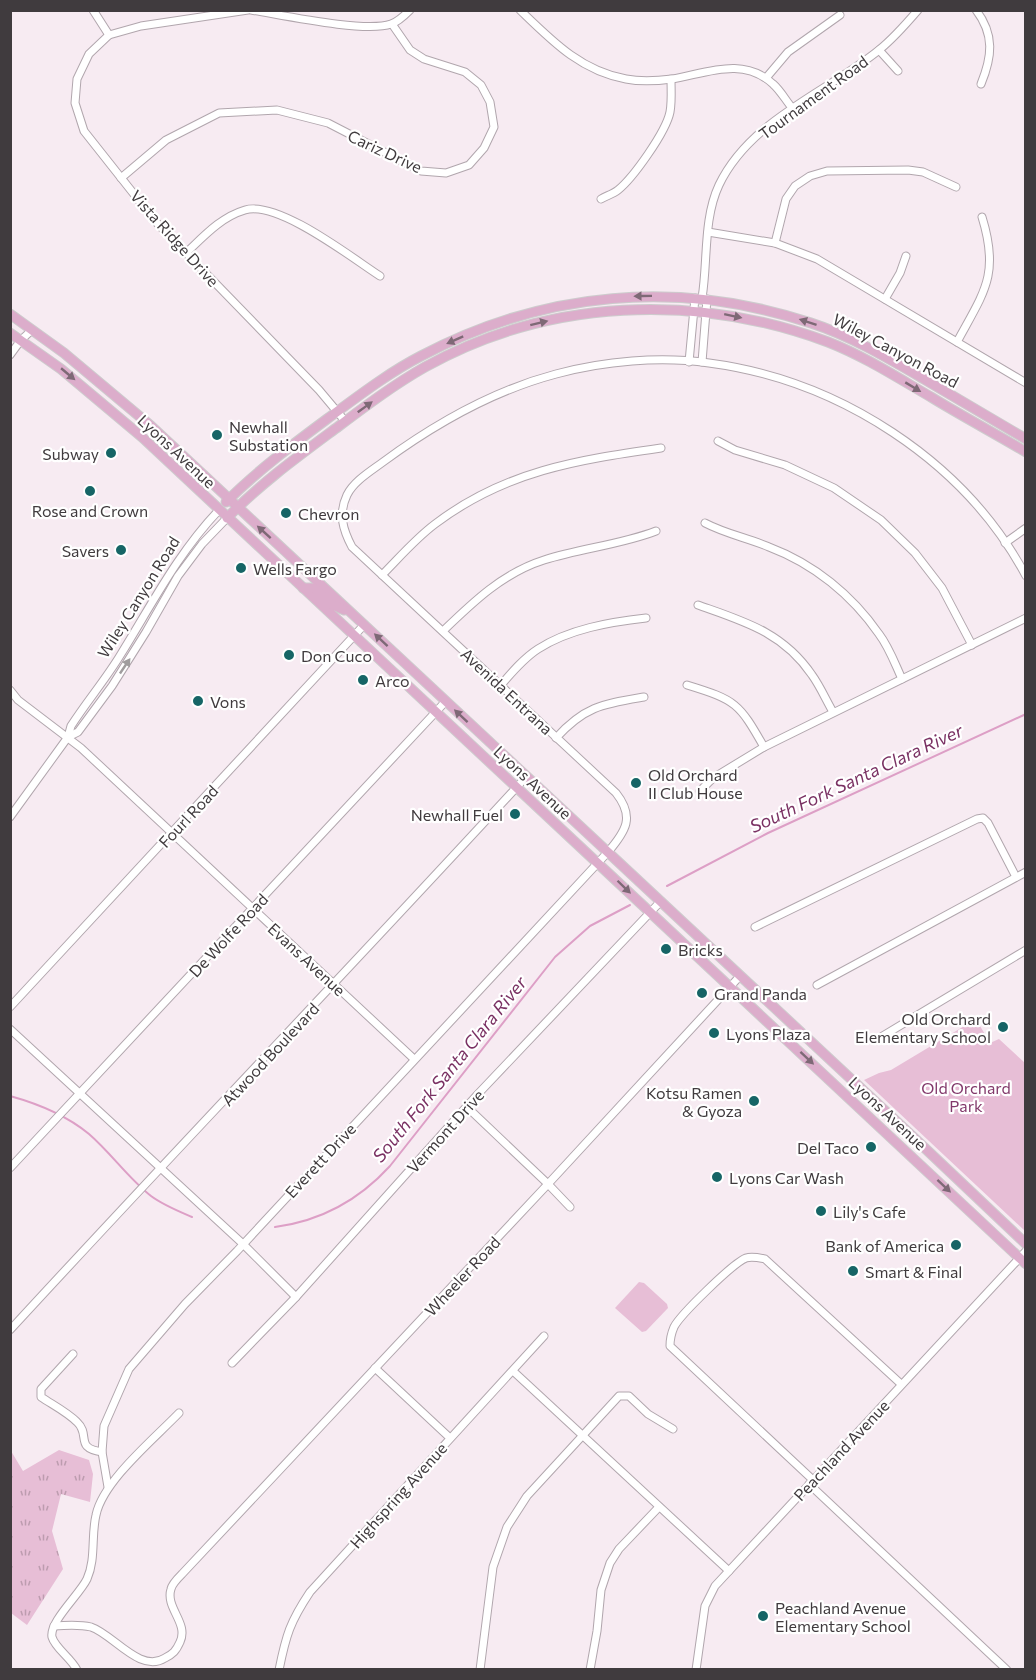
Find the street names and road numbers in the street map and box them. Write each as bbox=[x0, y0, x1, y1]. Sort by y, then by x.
street label: Tournament Road bbox=[755, 51, 871, 143]
street label: Cariz Drive bbox=[345, 126, 425, 176]
street label: Vista Ridge Drive bbox=[127, 186, 223, 290]
street label: Wiley Canyon Road bbox=[830, 309, 962, 391]
street label: Lyons Avenue bbox=[134, 410, 220, 492]
street label: Wiley Canyon Road bbox=[93, 533, 183, 661]
street label: Avenida Entrana bbox=[457, 644, 557, 738]
street label: Lyons Avenue bbox=[490, 741, 576, 823]
street label: Fourl Road bbox=[154, 781, 222, 851]
street label: De Wolfe Road bbox=[185, 889, 271, 981]
street label: Evans Avenue bbox=[264, 918, 350, 1000]
street label: Atwood Boulevard bbox=[217, 999, 323, 1109]
street label: Lyons Avenue bbox=[845, 1072, 931, 1154]
street label: Vermont Drive bbox=[403, 1085, 487, 1177]
street label: Everett Drive bbox=[281, 1119, 359, 1201]
street label: Wheeler Road bbox=[420, 1232, 504, 1320]
street label: Peachland Avenue bbox=[789, 1396, 893, 1504]
street label: Highspring Avenue bbox=[346, 1438, 450, 1552]

